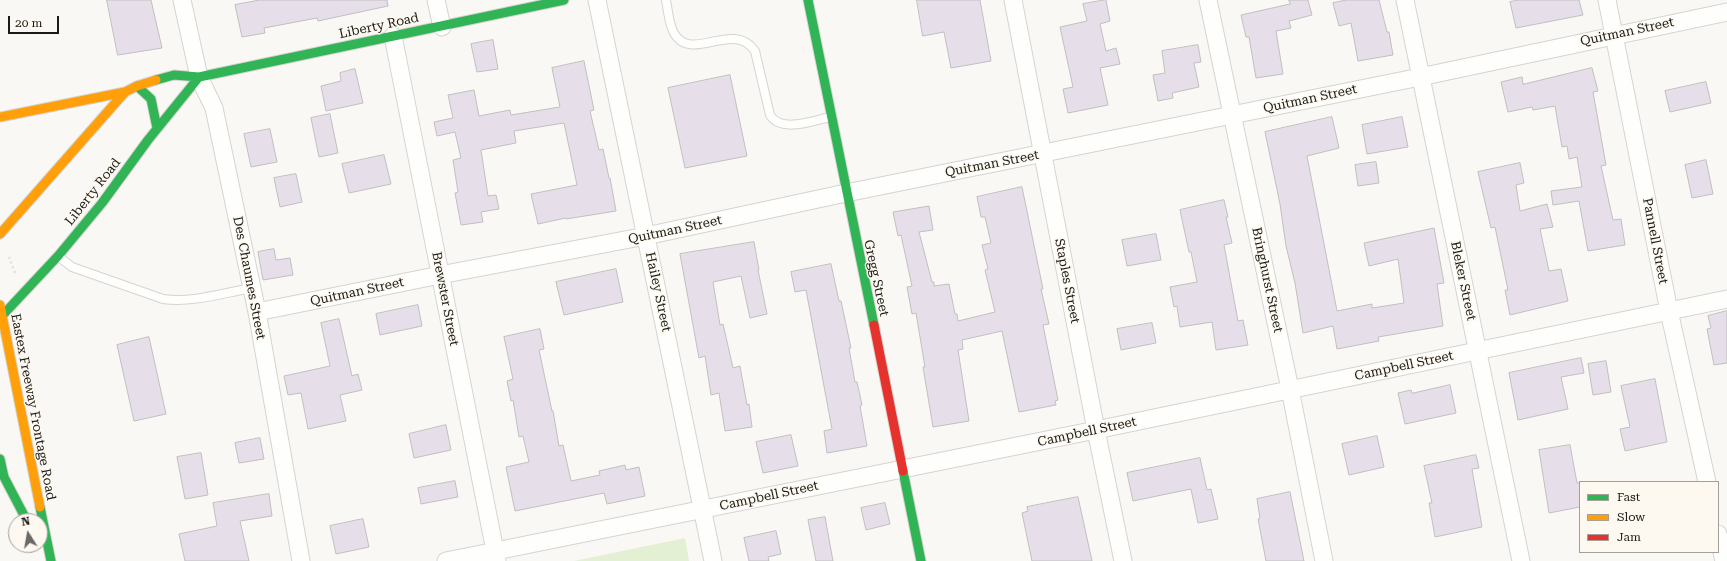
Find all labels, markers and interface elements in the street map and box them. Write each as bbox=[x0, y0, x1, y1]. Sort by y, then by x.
scale bar bbox=[10, 8, 61, 34]
street label: Liberty Road bbox=[338, 10, 420, 42]
street label: Quitman Street bbox=[1579, 14, 1675, 50]
text: 20 m bbox=[15, 16, 42, 30]
street label: Quitman Street bbox=[1262, 81, 1358, 117]
street label: Quitman Street bbox=[944, 147, 1040, 181]
street label: Liberty Road bbox=[62, 155, 124, 229]
street label: Pannell Street bbox=[1639, 197, 1671, 285]
street label: Quitman Street bbox=[627, 212, 723, 248]
street label: Des Chaumes Street bbox=[229, 215, 269, 341]
street label: Bringhurst Street bbox=[1248, 226, 1286, 334]
street label: Staples Street bbox=[1051, 237, 1083, 325]
street label: Gregg Street bbox=[860, 238, 892, 318]
street label: Bleker Street bbox=[1447, 240, 1479, 322]
street label: Brewster Street bbox=[428, 251, 462, 347]
street label: Hailey Street bbox=[642, 251, 674, 333]
street label: Quitman Street bbox=[309, 274, 405, 310]
street label: Eastex Freeway Frontage Road bbox=[7, 312, 59, 502]
street label: Campbell Street bbox=[1353, 348, 1455, 384]
street label: Campbell Street bbox=[1036, 414, 1138, 450]
street label: Campbell Street bbox=[718, 478, 820, 514]
legend bbox=[1579, 481, 1719, 553]
text: Fast bbox=[1617, 490, 1640, 504]
text: Slow bbox=[1617, 510, 1645, 524]
north arrow bbox=[8, 513, 48, 553]
text: N bbox=[20, 515, 31, 529]
text: Jam bbox=[1617, 530, 1641, 544]

